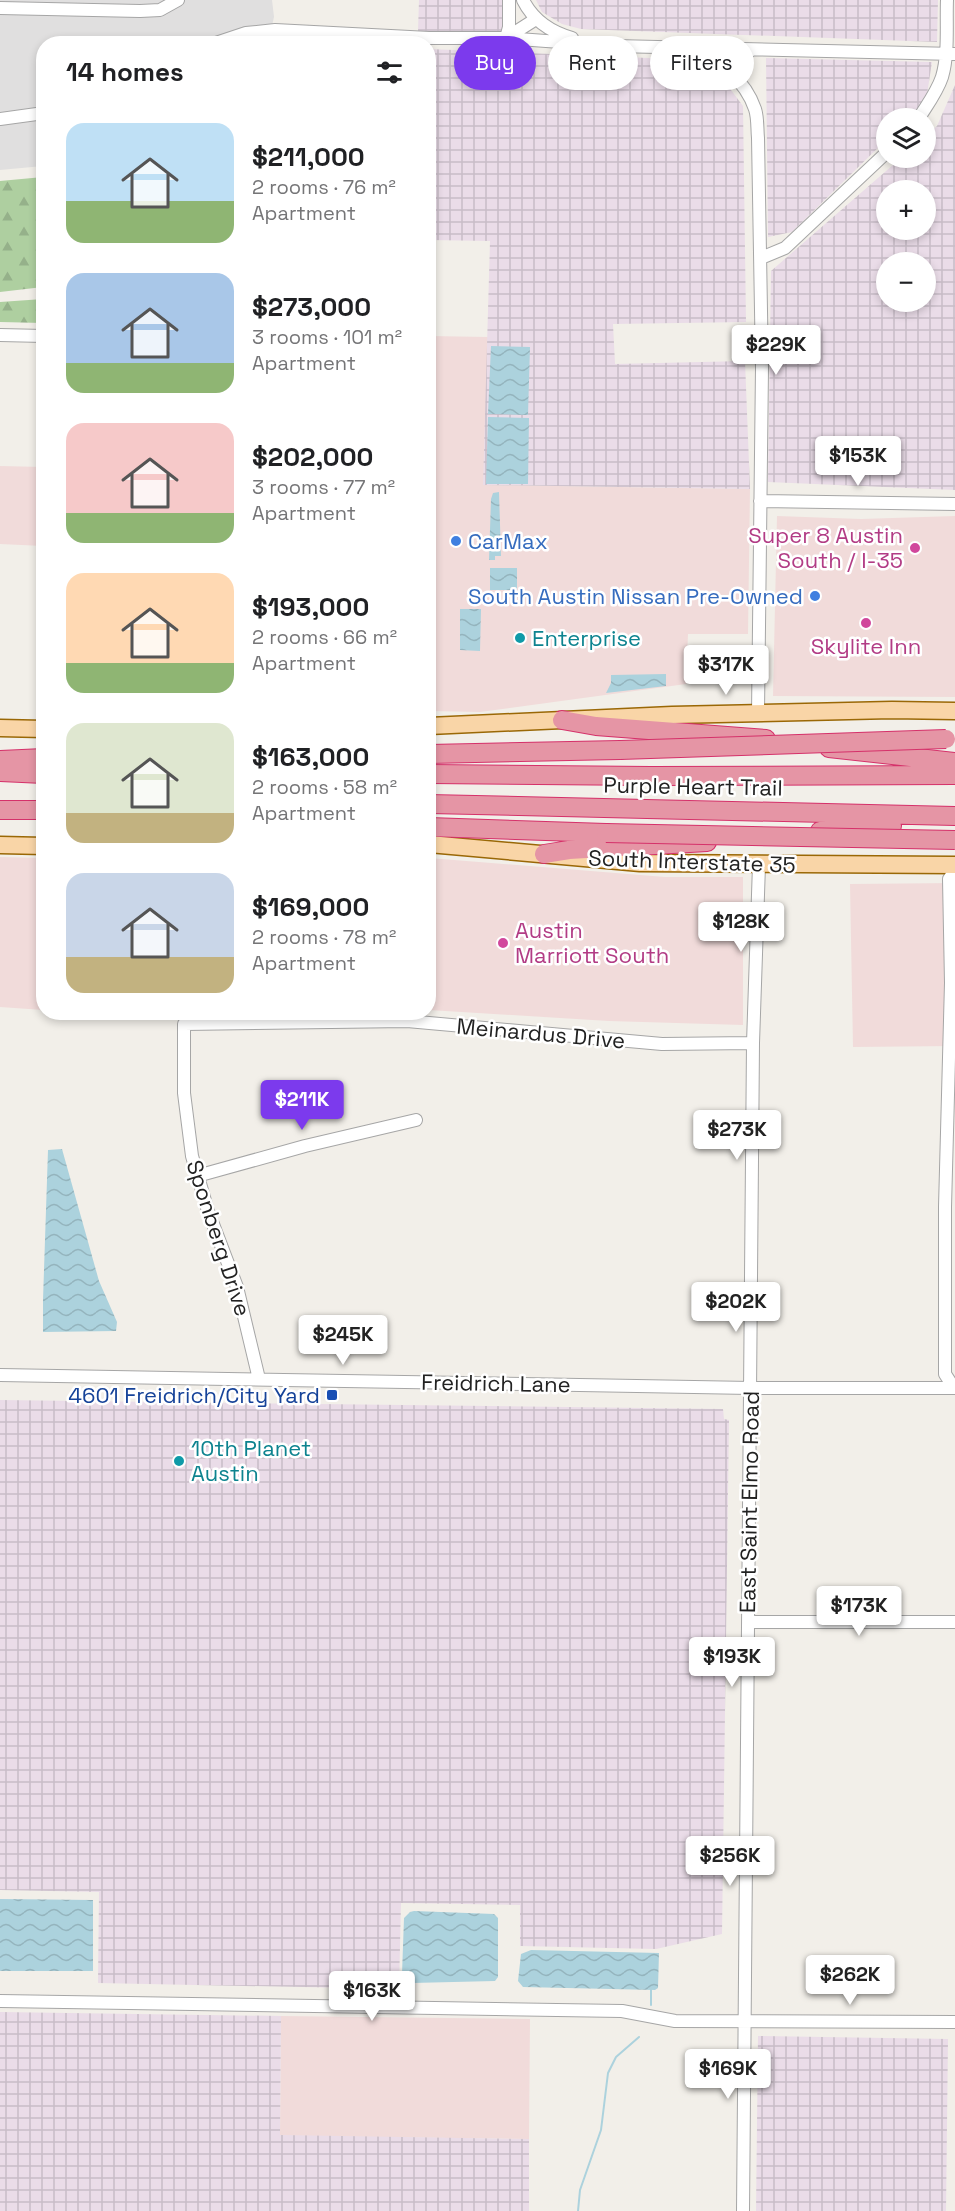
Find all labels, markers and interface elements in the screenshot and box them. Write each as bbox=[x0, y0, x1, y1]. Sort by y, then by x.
chip: Buy bbox=[454, 36, 536, 90]
chip: Rent bbox=[548, 36, 638, 90]
chip: Filters bbox=[650, 36, 754, 90]
text: 14 homes bbox=[66, 55, 184, 89]
icon: filters bbox=[373, 56, 406, 89]
map controls bbox=[876, 108, 936, 312]
button: layers bbox=[876, 108, 936, 168]
text: $211,000 bbox=[252, 140, 365, 174]
icon: home bbox=[114, 147, 186, 219]
text: 2 rooms · 76 m² bbox=[252, 174, 396, 200]
button: + bbox=[876, 180, 936, 240]
text: Apartment bbox=[252, 200, 356, 226]
button: − bbox=[876, 252, 936, 312]
text: $273,000 bbox=[252, 290, 371, 324]
icon: home bbox=[114, 297, 186, 369]
text: 3 rooms · 101 m² bbox=[252, 324, 402, 350]
pin: $229K bbox=[734, 325, 818, 376]
text: $229K bbox=[746, 331, 806, 357]
text: Apartment bbox=[252, 350, 356, 376]
pin: $153K bbox=[816, 436, 900, 487]
text: $202,000 bbox=[252, 440, 373, 474]
text: $153K bbox=[829, 442, 887, 468]
icon: home bbox=[114, 447, 186, 519]
text: 3 rooms · 77 m² bbox=[252, 474, 395, 500]
text: Apartment bbox=[252, 500, 356, 526]
place label: Super 8 Austin South / I-35 bbox=[748, 521, 903, 574]
place label: CarMax bbox=[468, 527, 548, 555]
marker: CarMax bbox=[449, 534, 463, 548]
marker: Super 8 Austin South / I-35 bbox=[908, 541, 922, 555]
place label: South Austin Nissan Pre-Owned bbox=[468, 582, 803, 610]
marker: South Austin Nissan Pre-Owned bbox=[808, 589, 822, 603]
text: $193,000 bbox=[252, 590, 369, 624]
icon: home bbox=[114, 597, 186, 669]
marker: Skylite Inn bbox=[859, 616, 873, 630]
text: 2 rooms · 66 m² bbox=[252, 624, 397, 650]
place label: Enterprise bbox=[532, 624, 641, 652]
marker: Enterprise bbox=[513, 631, 527, 645]
place label: Skylite Inn bbox=[811, 632, 921, 660]
pin: $317K bbox=[684, 645, 768, 696]
text: Apartment bbox=[252, 650, 356, 676]
text: $317K bbox=[698, 651, 754, 677]
text: $163,000 bbox=[252, 740, 369, 774]
icon: home bbox=[114, 747, 186, 819]
street label: Purple Heart Trail bbox=[603, 770, 783, 802]
text: 2 rooms · 58 m² bbox=[252, 774, 397, 800]
text: Apartment bbox=[252, 800, 356, 826]
street label: South Interstate 35 bbox=[588, 843, 796, 879]
text: $169,000 bbox=[252, 890, 369, 924]
icon: home bbox=[114, 897, 186, 969]
pin: $128K bbox=[699, 902, 783, 953]
text: $128K bbox=[712, 908, 770, 934]
place label: Austin Marriott South bbox=[515, 916, 669, 969]
text: 2 rooms · 78 m² bbox=[252, 924, 396, 950]
marker: Austin Marriott South bbox=[496, 936, 510, 950]
text: Apartment bbox=[252, 950, 356, 976]
street label: Meinardus Drive bbox=[456, 1012, 626, 1054]
pin: $211K bbox=[260, 1080, 344, 1131]
text: $211K bbox=[275, 1086, 329, 1112]
pin: $273K bbox=[695, 1110, 779, 1161]
text: $273K bbox=[707, 1116, 767, 1142]
street label: Sponberg Drive bbox=[181, 1156, 257, 1320]
pin: $202K bbox=[694, 1282, 778, 1333]
text: $202K bbox=[705, 1288, 767, 1314]
pin: $245K bbox=[301, 1315, 385, 1366]
text: $245K bbox=[313, 1321, 373, 1347]
street label: Freidrich Lane bbox=[421, 1368, 571, 1398]
place label: 4601 Freidrich/City Yard bbox=[68, 1381, 320, 1409]
marker: 4601 Freidrich/City Yard bbox=[325, 1388, 339, 1402]
street label: East Saint Elmo Road bbox=[733, 1391, 765, 1613]
place label: 10th Planet Austin bbox=[191, 1434, 311, 1487]
marker: 10th Planet Austin bbox=[172, 1454, 186, 1468]
pin: $173K bbox=[817, 1586, 901, 1637]
text: $173K bbox=[831, 1592, 887, 1618]
pin: $193K bbox=[690, 1637, 774, 1688]
text: $193K bbox=[703, 1643, 761, 1669]
pin: $256K bbox=[688, 1836, 772, 1887]
text: $256K bbox=[700, 1842, 760, 1868]
pin: $262K bbox=[808, 1955, 892, 2006]
text: $262K bbox=[820, 1961, 880, 1987]
pin: $163K bbox=[330, 1971, 414, 2022]
text: $163K bbox=[343, 1977, 401, 2003]
pin: $169K bbox=[686, 2049, 770, 2100]
text: $169K bbox=[699, 2055, 757, 2081]

